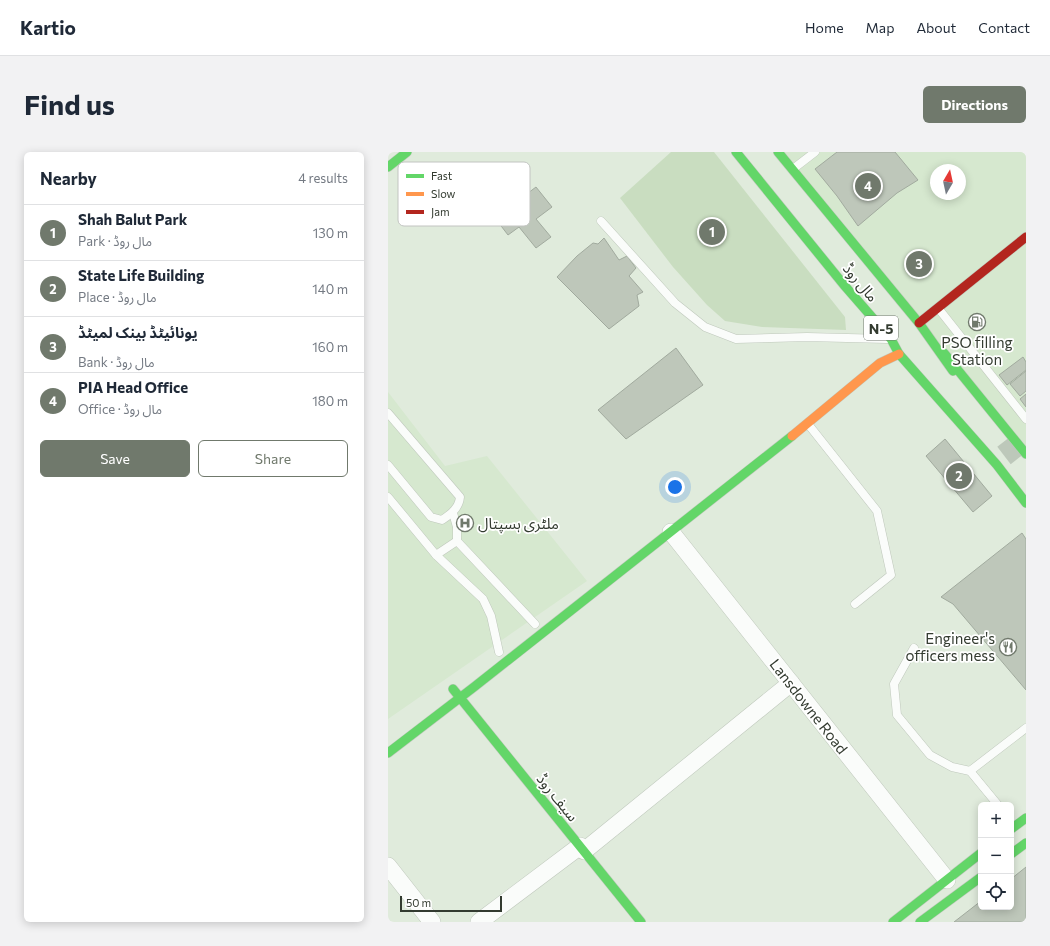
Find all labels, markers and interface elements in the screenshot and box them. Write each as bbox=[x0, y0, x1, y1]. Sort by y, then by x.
text: Kartio bbox=[20, 16, 76, 39]
text: Home bbox=[805, 19, 844, 36]
text: Map bbox=[866, 19, 894, 36]
text: About bbox=[916, 19, 956, 36]
text: Contact bbox=[978, 19, 1030, 36]
button: Directions bbox=[923, 86, 1026, 123]
text: Find us bbox=[24, 87, 115, 121]
legend bbox=[398, 162, 530, 226]
north arrow bbox=[930, 164, 966, 200]
text: Nearby bbox=[40, 168, 97, 189]
text: Fast bbox=[431, 169, 453, 182]
text: 4 results bbox=[298, 170, 348, 186]
pin: 4 bbox=[855, 171, 881, 201]
text: Slow bbox=[431, 187, 456, 200]
text: Jam bbox=[431, 205, 450, 219]
text: Shah Balut Park bbox=[78, 210, 187, 228]
pin: 1 bbox=[699, 217, 725, 247]
text: 1 bbox=[50, 225, 56, 241]
text: 130 m bbox=[313, 225, 348, 241]
text: Park · مال روڈ bbox=[78, 233, 152, 249]
pin: 3 bbox=[906, 249, 932, 279]
street label: مال روڈ bbox=[839, 259, 882, 306]
text: State Life Building bbox=[78, 266, 204, 284]
text: 2 bbox=[49, 281, 57, 297]
text: 140 m bbox=[312, 281, 348, 297]
text: Place · مال روڈ bbox=[78, 289, 157, 305]
fuel station icon: PSO filling Station bbox=[967, 312, 987, 332]
road number: N-5 bbox=[864, 316, 898, 340]
text: یونائیٹڈ بینک لمیٹڈ bbox=[78, 323, 198, 341]
place label: PSO filling Station bbox=[941, 333, 1013, 368]
text: 3 bbox=[49, 339, 57, 355]
text: 160 m bbox=[312, 339, 348, 355]
text: Bank · مال روڈ bbox=[78, 354, 155, 370]
text: PIA Head Office bbox=[78, 378, 188, 396]
text: 4 bbox=[49, 393, 57, 409]
text: 180 m bbox=[312, 393, 348, 409]
text: Office · مال روڈ bbox=[78, 401, 162, 417]
button: Save bbox=[40, 440, 190, 477]
button: Share bbox=[198, 440, 348, 477]
pin: 2 bbox=[946, 461, 972, 491]
your location bbox=[665, 477, 685, 497]
hospital icon: ملٹری ہسپتال bbox=[455, 513, 475, 533]
place label: ملٹری ہسپتال bbox=[478, 514, 559, 534]
place label: Engineer's officers mess bbox=[905, 629, 995, 664]
restaurant icon: Engineer's officers mess bbox=[998, 637, 1018, 657]
street label: Lansdowne Road bbox=[766, 655, 852, 757]
street label: سیف روڈ bbox=[533, 770, 583, 825]
map controls bbox=[978, 802, 1014, 910]
button: + bbox=[978, 802, 1014, 838]
button: − bbox=[978, 838, 1014, 874]
button: locate bbox=[978, 874, 1014, 910]
scale bar bbox=[400, 894, 502, 913]
text: 50 m bbox=[406, 896, 431, 909]

